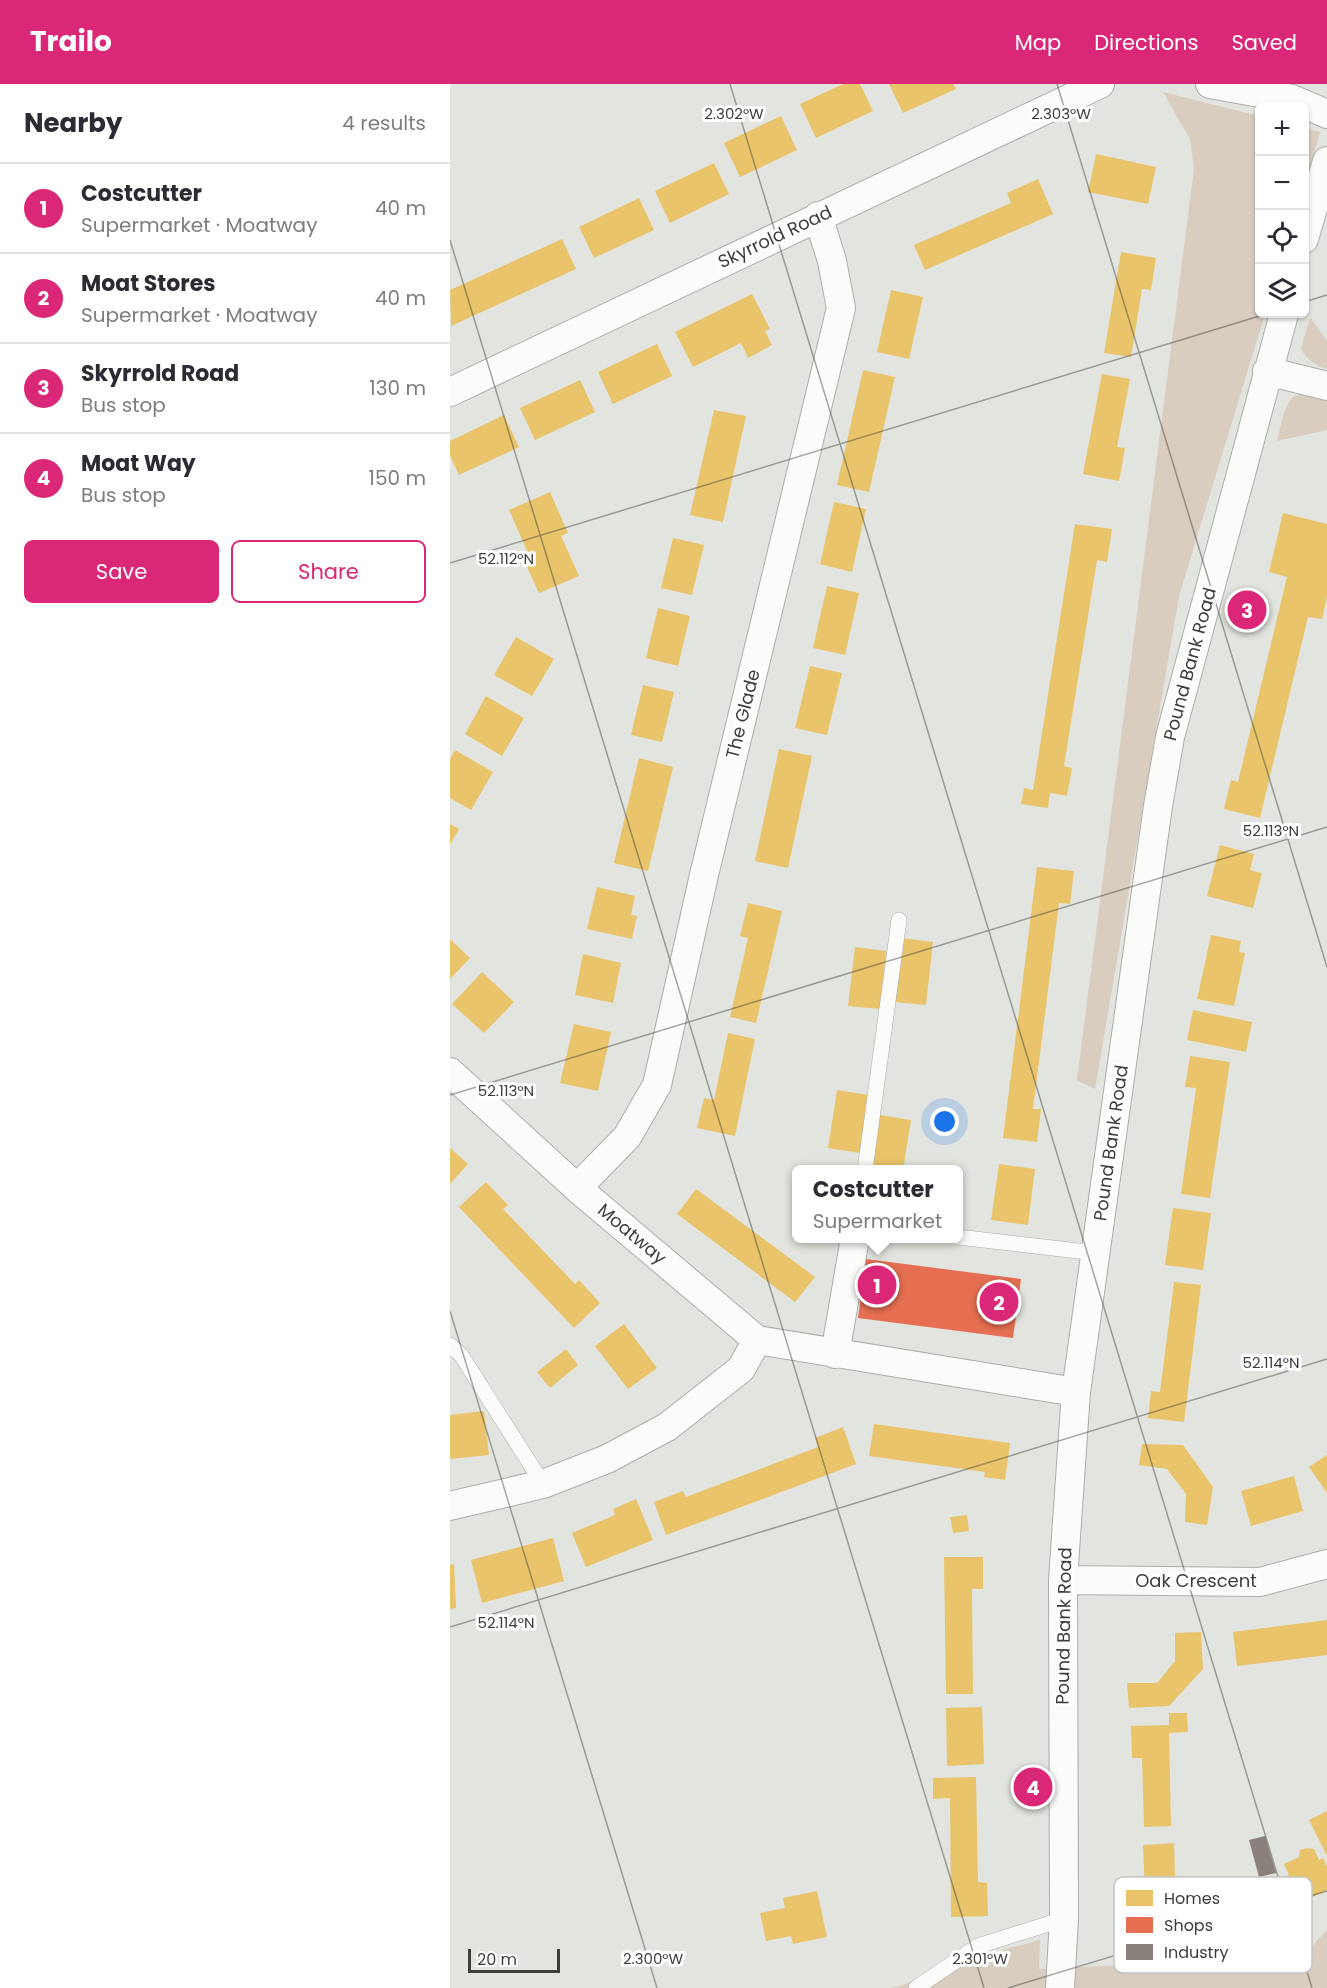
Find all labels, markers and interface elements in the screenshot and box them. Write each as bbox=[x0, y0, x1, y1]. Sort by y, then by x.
text: Trailo bbox=[30, 22, 112, 61]
text: Map bbox=[1015, 28, 1061, 57]
text: Directions bbox=[1094, 28, 1198, 57]
text: Saved bbox=[1231, 28, 1297, 57]
map controls bbox=[1255, 102, 1309, 318]
button: + bbox=[1255, 102, 1309, 156]
text: 2.302°W bbox=[704, 103, 764, 124]
text: 2.303°W bbox=[1031, 103, 1091, 124]
text: Nearby bbox=[24, 105, 122, 141]
text: 4 results bbox=[342, 109, 426, 137]
button: − bbox=[1255, 156, 1309, 210]
text: Costcutter bbox=[81, 178, 202, 209]
text: 1 bbox=[40, 194, 47, 222]
text: 40 m bbox=[375, 194, 426, 222]
street label: Skyrrold Road bbox=[714, 199, 836, 274]
button: locate bbox=[1255, 210, 1309, 264]
text: Supermarket · Moatway bbox=[81, 211, 317, 239]
button: layers bbox=[1255, 264, 1309, 318]
text: Moat Stores bbox=[81, 268, 215, 299]
text: 2 bbox=[38, 284, 49, 312]
text: 40 m bbox=[375, 284, 426, 312]
text: Supermarket · Moatway bbox=[81, 301, 317, 329]
text: Skyrrold Road bbox=[81, 358, 239, 389]
text: 3 bbox=[37, 374, 50, 402]
text: 130 m bbox=[369, 374, 426, 402]
text: Bus stop bbox=[81, 391, 166, 419]
text: Moat Way bbox=[81, 448, 196, 479]
text: 4 bbox=[37, 464, 50, 492]
text: 150 m bbox=[369, 464, 426, 492]
text: Bus stop bbox=[81, 481, 166, 509]
button: Save bbox=[24, 540, 219, 603]
button: Share bbox=[231, 540, 426, 603]
text: 52.112°N bbox=[478, 548, 534, 569]
street label: Pound Bank Road bbox=[1157, 585, 1222, 743]
pin: 3 bbox=[1228, 588, 1266, 632]
street label: The Glade bbox=[719, 667, 766, 761]
text: 52.113°N bbox=[1243, 820, 1299, 841]
street label: Pound Bank Road bbox=[1087, 1063, 1134, 1223]
text: 52.113°N bbox=[478, 1080, 534, 1101]
your location bbox=[930, 1107, 959, 1136]
popup bbox=[792, 1165, 963, 1243]
text: Costcutter bbox=[813, 1174, 934, 1205]
street label: Moatway bbox=[593, 1197, 672, 1270]
text: Supermarket bbox=[813, 1207, 942, 1235]
pin: 1 bbox=[858, 1262, 896, 1308]
pin: 2 bbox=[980, 1280, 1018, 1324]
text: 52.114°N bbox=[1243, 1352, 1299, 1373]
street label: Pound Bank Road bbox=[1050, 1547, 1077, 1705]
street label: Oak Crescent bbox=[1135, 1568, 1257, 1593]
text: 52.114°N bbox=[478, 1612, 534, 1633]
pin: 4 bbox=[1014, 1764, 1052, 1810]
legend bbox=[1114, 1877, 1312, 1973]
text: Homes bbox=[1164, 1887, 1220, 1910]
text: Shops bbox=[1164, 1914, 1213, 1937]
text: Industry bbox=[1164, 1941, 1228, 1964]
scale bar bbox=[468, 1946, 560, 1974]
text: 20 m bbox=[477, 1948, 517, 1971]
text: 2.300°W bbox=[623, 1948, 683, 1969]
text: 2.301°W bbox=[952, 1948, 1008, 1969]

